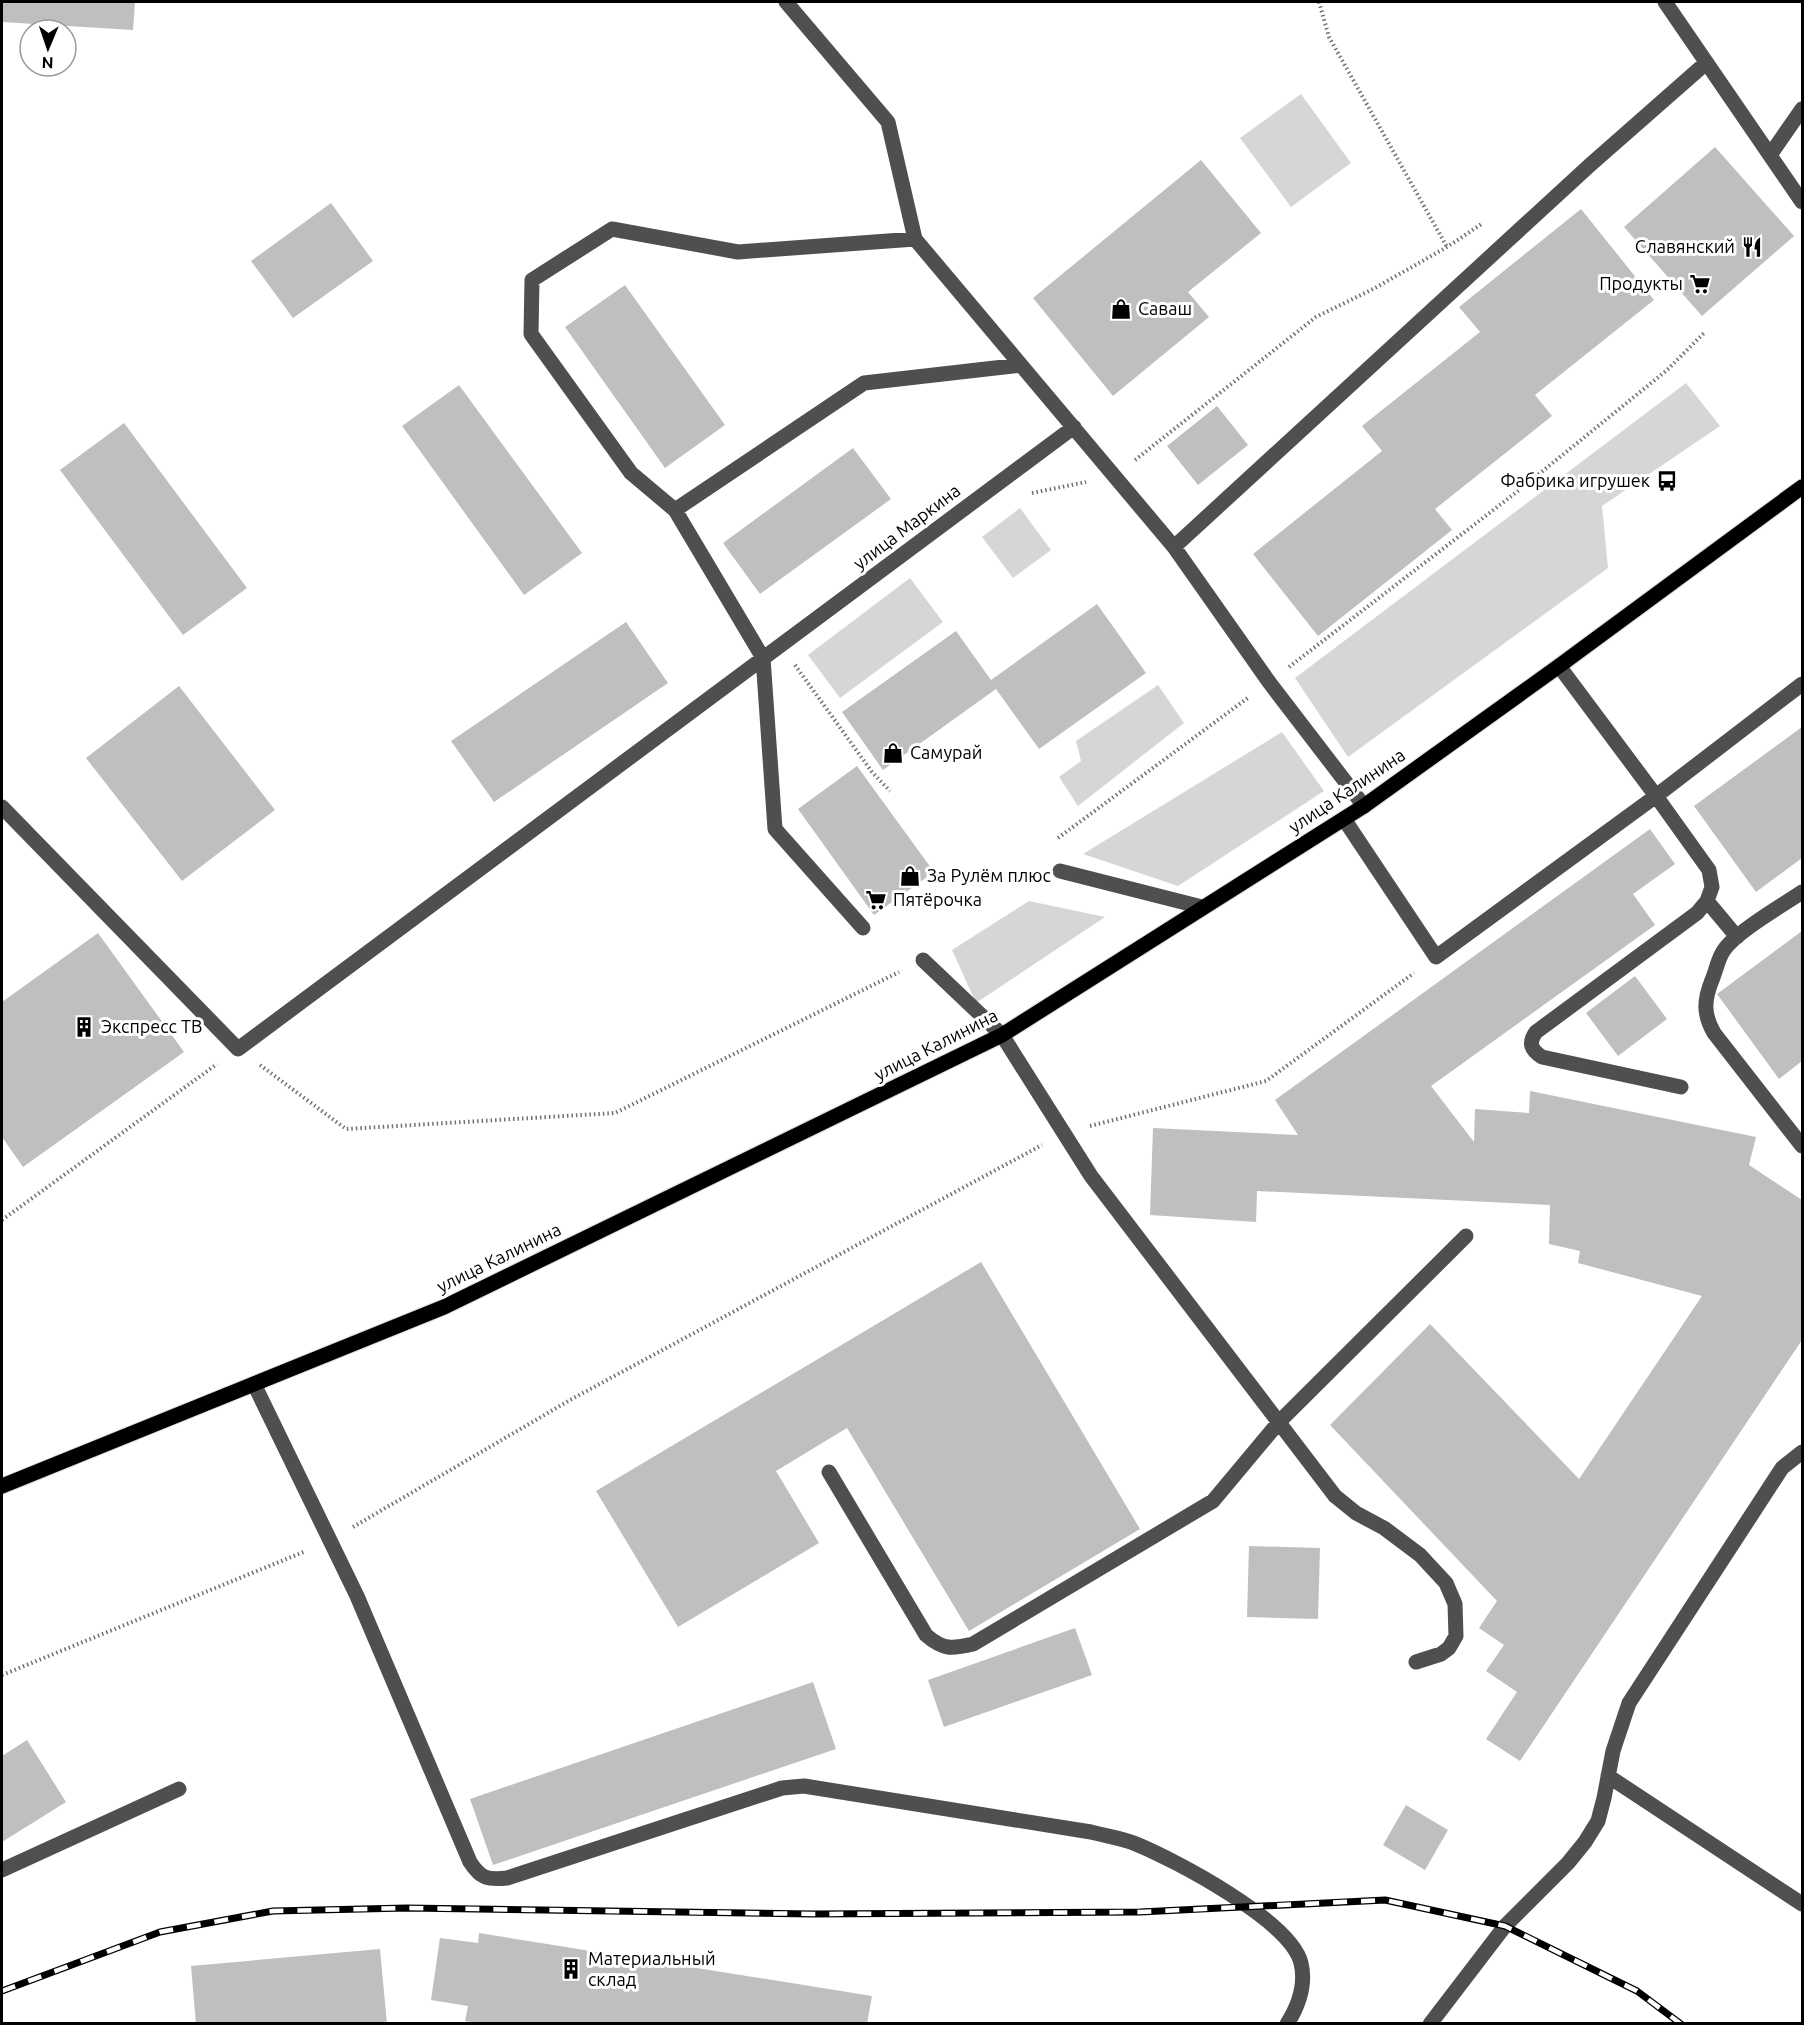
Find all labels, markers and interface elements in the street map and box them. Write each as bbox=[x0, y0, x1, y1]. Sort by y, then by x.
north arrow bbox=[18, 18, 78, 78]
text: N bbox=[41, 54, 54, 72]
restaurant icon: Славянский bbox=[1740, 235, 1764, 259]
place label: Славянский bbox=[1635, 236, 1735, 256]
supermarket icon: Продукты bbox=[1688, 272, 1712, 296]
place label: Продукты bbox=[1599, 273, 1683, 293]
shop icon: Саваш bbox=[1109, 297, 1133, 321]
place label: Саваш bbox=[1138, 298, 1192, 318]
bus stop icon: Фабрика игрушек bbox=[1655, 469, 1679, 493]
place label: Фабрика игрушек bbox=[1500, 470, 1650, 490]
street label: улица Маркина bbox=[849, 480, 964, 573]
shop icon: Самурай bbox=[881, 741, 905, 765]
place label: Самурай bbox=[910, 742, 983, 762]
street label: улица Калинина bbox=[1285, 744, 1408, 836]
shop icon: За Рулём плюс bbox=[898, 864, 922, 888]
place label: За Рулём плюс bbox=[927, 865, 1051, 885]
supermarket icon: Пятёрочка bbox=[864, 888, 888, 912]
place label: Пятёрочка bbox=[893, 889, 982, 909]
street label: улица Калинина bbox=[871, 1004, 1001, 1084]
building icon: Экспресс ТВ bbox=[72, 1015, 96, 1039]
place label: Экспресс ТВ bbox=[101, 1016, 203, 1036]
street label: улица Калинина bbox=[433, 1218, 564, 1296]
place label: Материальный склад bbox=[588, 1948, 716, 1989]
building icon: Материальный склад bbox=[559, 1957, 583, 1981]

